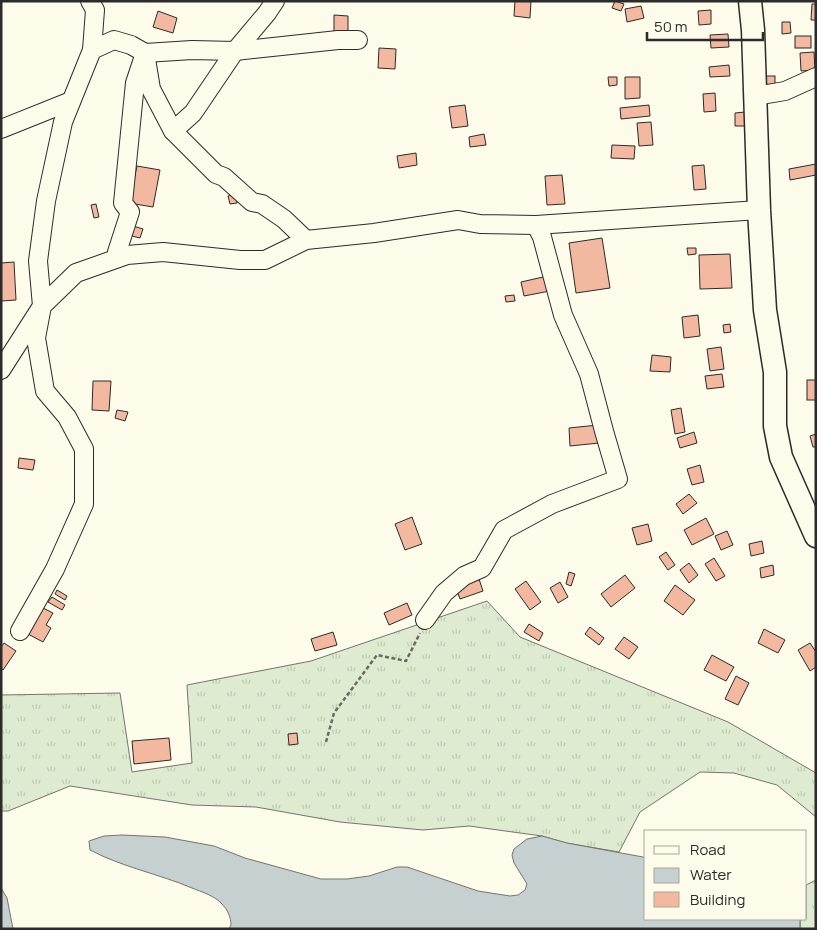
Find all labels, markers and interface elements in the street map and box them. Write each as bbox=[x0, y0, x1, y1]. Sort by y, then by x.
scale bar bbox=[647, 10, 763, 42]
text: 50 m bbox=[654, 16, 688, 37]
legend bbox=[644, 830, 807, 920]
text: Road bbox=[690, 839, 726, 860]
text: Water bbox=[690, 864, 732, 885]
text: Building bbox=[690, 889, 745, 910]

